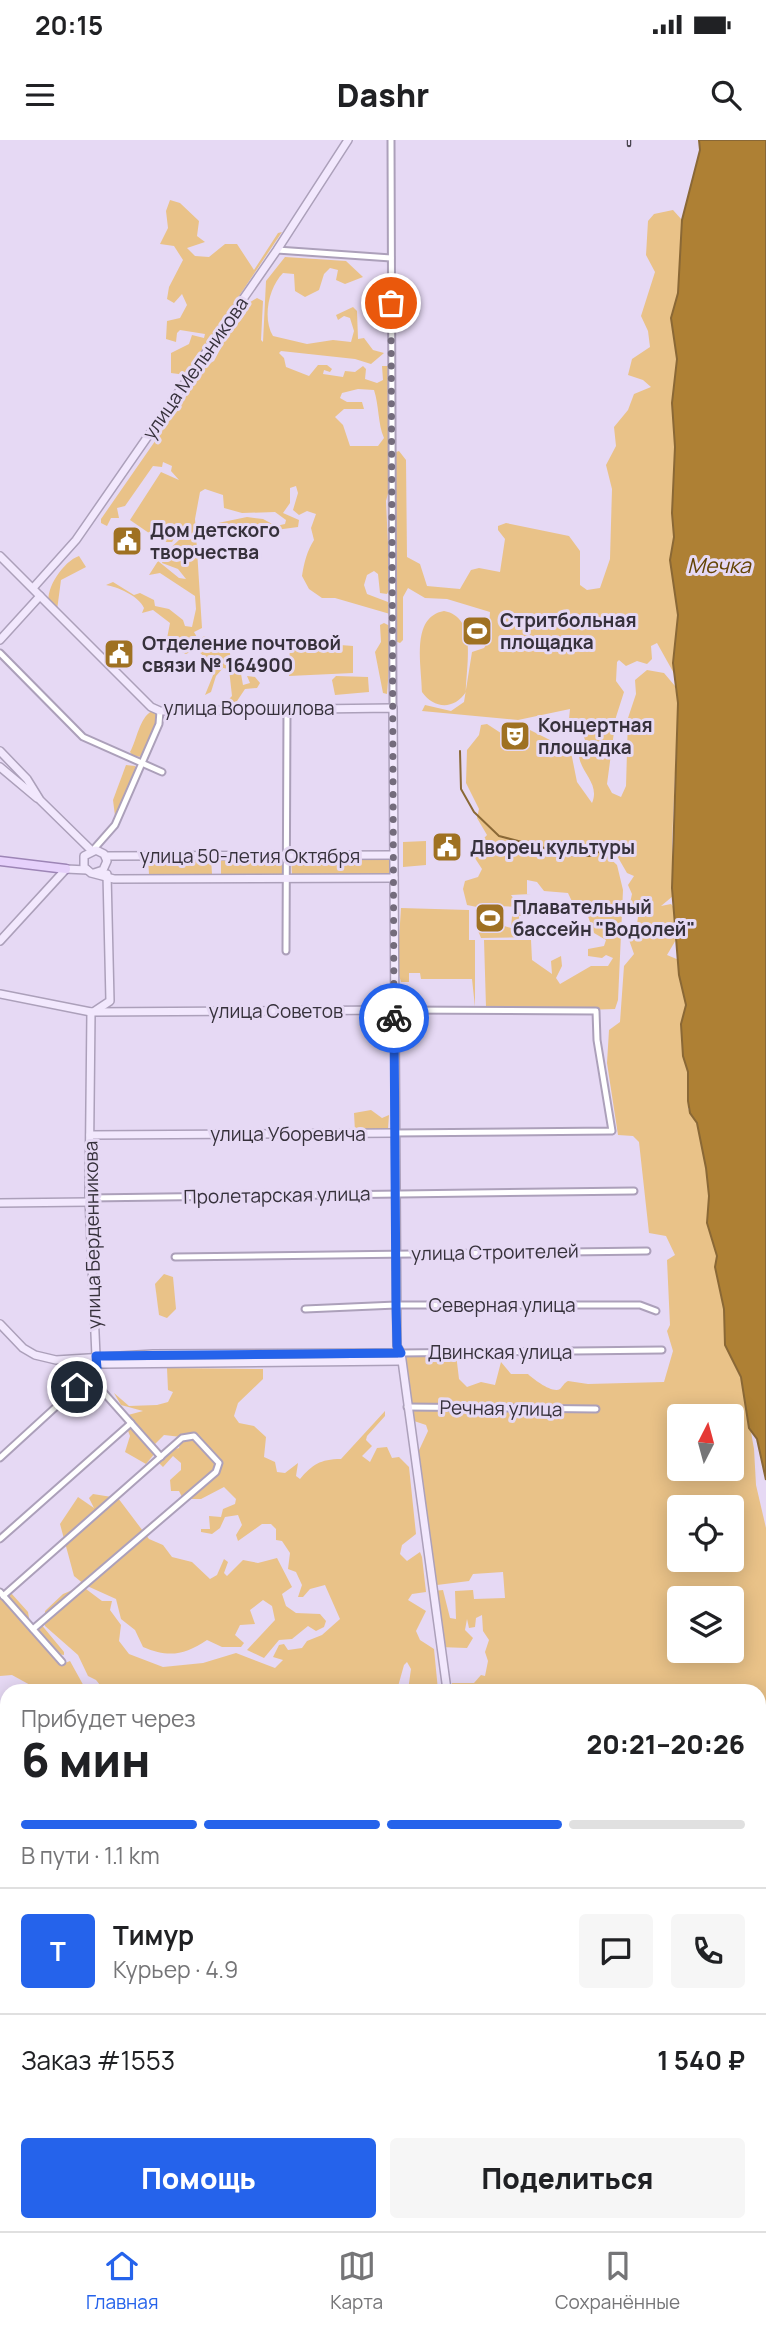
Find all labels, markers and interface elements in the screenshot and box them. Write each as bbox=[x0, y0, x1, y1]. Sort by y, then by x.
text: 20:15 bbox=[35, 7, 103, 43]
text: Dashr bbox=[337, 73, 429, 117]
icon: menu bbox=[21, 76, 59, 114]
icon: search bbox=[707, 76, 745, 114]
pin bbox=[361, 273, 421, 333]
icon: bag bbox=[372, 284, 410, 322]
street label: улица Мельникова bbox=[136, 291, 254, 445]
place label: Дом детского творчества bbox=[150, 517, 280, 565]
public building icon: Дом детского творчества bbox=[110, 524, 144, 558]
water label: Мечка bbox=[687, 551, 752, 579]
place label: Стритбольная площадка bbox=[500, 607, 636, 655]
sports icon: Стритбольная площадка bbox=[460, 614, 494, 648]
place label: Отделение почтовой связи № 164900 bbox=[142, 630, 341, 678]
public building icon: Отделение почтовой связи № 164900 bbox=[102, 637, 136, 671]
street label: улица Ворошилова bbox=[164, 695, 334, 721]
place label: Концертная площадка bbox=[538, 712, 653, 760]
theatre icon: Концертная площадка bbox=[498, 719, 532, 753]
public building icon: Дворец культуры bbox=[430, 830, 464, 864]
place label: Дворец культуры bbox=[470, 834, 635, 860]
street label: улица 50-летия Октября bbox=[140, 843, 360, 869]
place label: Плавательный бассейн "Водолей" bbox=[513, 894, 695, 942]
sports icon: Плавательный бассейн "Водолей" bbox=[473, 901, 507, 935]
courier bbox=[359, 983, 429, 1053]
street label: улица Советов bbox=[209, 998, 343, 1024]
icon: bike bbox=[375, 999, 413, 1037]
street label: улица Уборевича bbox=[210, 1121, 366, 1147]
street label: улица Берденникова bbox=[77, 1141, 107, 1329]
street label: Пролетарская улица bbox=[183, 1180, 371, 1210]
street label: улица Строителей bbox=[411, 1238, 579, 1266]
street label: Северная улица bbox=[429, 1292, 576, 1318]
street label: Двинская улица bbox=[428, 1339, 572, 1365]
pin bbox=[47, 1357, 107, 1417]
icon: home bbox=[58, 1368, 96, 1406]
street label: Речная улица bbox=[439, 1394, 563, 1422]
north arrow bbox=[667, 1404, 744, 1480]
map controls bbox=[667, 1404, 744, 1663]
button: locate bbox=[667, 1495, 744, 1572]
button: layers bbox=[667, 1586, 744, 1663]
text: Прибудет через bbox=[21, 1702, 196, 1734]
text: 20:21–20:26 bbox=[587, 1726, 745, 1762]
text: 6 мин bbox=[21, 1728, 150, 1791]
text: В пути · 1.1 km bbox=[21, 1839, 160, 1871]
button: chat bbox=[579, 1914, 653, 1988]
button: phone bbox=[671, 1914, 745, 1988]
text: Тимур bbox=[113, 1917, 194, 1953]
text: Т bbox=[50, 1933, 66, 1969]
text: Курьер · 4.9 bbox=[113, 1953, 238, 1985]
text: Заказ #1553 bbox=[21, 2042, 175, 2078]
text: 1 540 ₽ bbox=[657, 2042, 745, 2078]
button: Помощь bbox=[21, 2138, 376, 2218]
button: Поделиться bbox=[390, 2138, 745, 2218]
tab: Главная bbox=[86, 2247, 158, 2315]
tab: Карта bbox=[330, 2247, 383, 2315]
tab: Сохранённые bbox=[555, 2247, 680, 2315]

